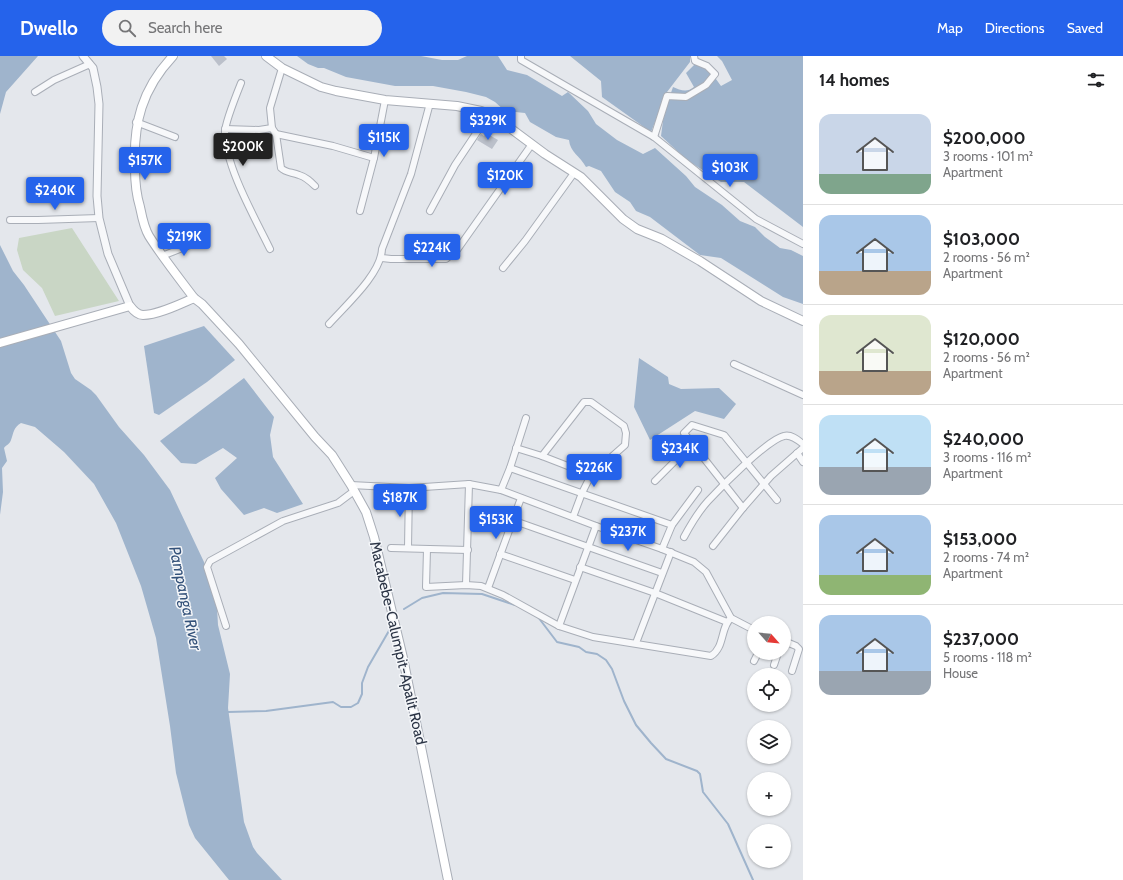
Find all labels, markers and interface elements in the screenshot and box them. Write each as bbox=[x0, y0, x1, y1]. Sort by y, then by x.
search box bbox=[102, 10, 382, 46]
text: Dwello bbox=[20, 17, 78, 40]
icon: search bbox=[116, 17, 138, 39]
text: Search here bbox=[148, 19, 222, 37]
text: Map bbox=[937, 19, 963, 37]
text: Directions bbox=[985, 19, 1045, 37]
text: Saved bbox=[1067, 19, 1103, 37]
icon: filters bbox=[1085, 69, 1107, 91]
text: 14 homes bbox=[819, 70, 889, 90]
pin: $329K bbox=[460, 107, 516, 141]
text: $329K bbox=[470, 112, 506, 128]
pin: $115K bbox=[356, 124, 412, 158]
text: $200,000 bbox=[943, 128, 1025, 148]
text: $115K bbox=[368, 129, 400, 145]
icon: home bbox=[851, 130, 899, 178]
pin: $200K bbox=[215, 133, 271, 167]
text: $200K bbox=[223, 138, 263, 154]
pin: $157K bbox=[117, 147, 173, 181]
text: 3 rooms · 101 m² bbox=[943, 148, 1033, 164]
text: $157K bbox=[128, 152, 162, 168]
pin: $103K bbox=[702, 154, 758, 188]
text: $103K bbox=[712, 159, 748, 175]
pin: $120K bbox=[477, 162, 533, 196]
text: Apartment bbox=[943, 164, 1003, 180]
text: $120K bbox=[487, 167, 523, 183]
pin: $240K bbox=[27, 177, 83, 211]
text: $240K bbox=[35, 182, 75, 198]
pin: $219K bbox=[156, 223, 212, 257]
text: $219K bbox=[167, 228, 201, 244]
text: $103,000 bbox=[943, 229, 1020, 249]
icon: home bbox=[851, 231, 899, 279]
pin: $224K bbox=[404, 234, 460, 268]
text: $224K bbox=[413, 239, 451, 255]
text: 2 rooms · 56 m² bbox=[943, 249, 1030, 265]
text: Apartment bbox=[943, 265, 1003, 281]
text: $120,000 bbox=[943, 329, 1020, 349]
icon: home bbox=[851, 331, 899, 379]
text: 2 rooms · 56 m² bbox=[943, 349, 1030, 365]
text: Apartment bbox=[943, 365, 1003, 381]
text: $240,000 bbox=[943, 429, 1024, 449]
icon: home bbox=[851, 431, 899, 479]
pin: $234K bbox=[652, 435, 708, 469]
text: $234K bbox=[661, 440, 699, 456]
text: 3 rooms · 116 m² bbox=[943, 449, 1031, 465]
pin: $226K bbox=[566, 454, 622, 488]
text: $226K bbox=[576, 459, 612, 475]
text: Apartment bbox=[943, 465, 1003, 481]
pin: $187K bbox=[372, 484, 428, 518]
text: $187K bbox=[383, 489, 417, 505]
pin: $153K bbox=[468, 506, 524, 540]
text: $153K bbox=[479, 511, 513, 527]
pin: $237K bbox=[600, 518, 656, 552]
text: $237K bbox=[610, 523, 646, 539]
text: $153,000 bbox=[943, 529, 1017, 549]
icon: home bbox=[851, 531, 899, 579]
street label: Macabebe-Calumpit-Apalit Road bbox=[366, 540, 430, 746]
water label: Pampanga River bbox=[165, 544, 206, 653]
text: 2 rooms · 74 m² bbox=[943, 549, 1029, 565]
text: Apartment bbox=[943, 565, 1003, 581]
north arrow bbox=[747, 616, 791, 660]
map controls bbox=[747, 616, 791, 868]
text: $237,000 bbox=[943, 629, 1019, 649]
icon: home bbox=[851, 631, 899, 679]
text: 5 rooms · 118 m² bbox=[943, 649, 1032, 665]
text: House bbox=[943, 665, 978, 681]
button: locate bbox=[747, 668, 791, 712]
button: layers bbox=[747, 720, 791, 764]
button: + bbox=[747, 772, 791, 816]
button: − bbox=[747, 824, 791, 868]

